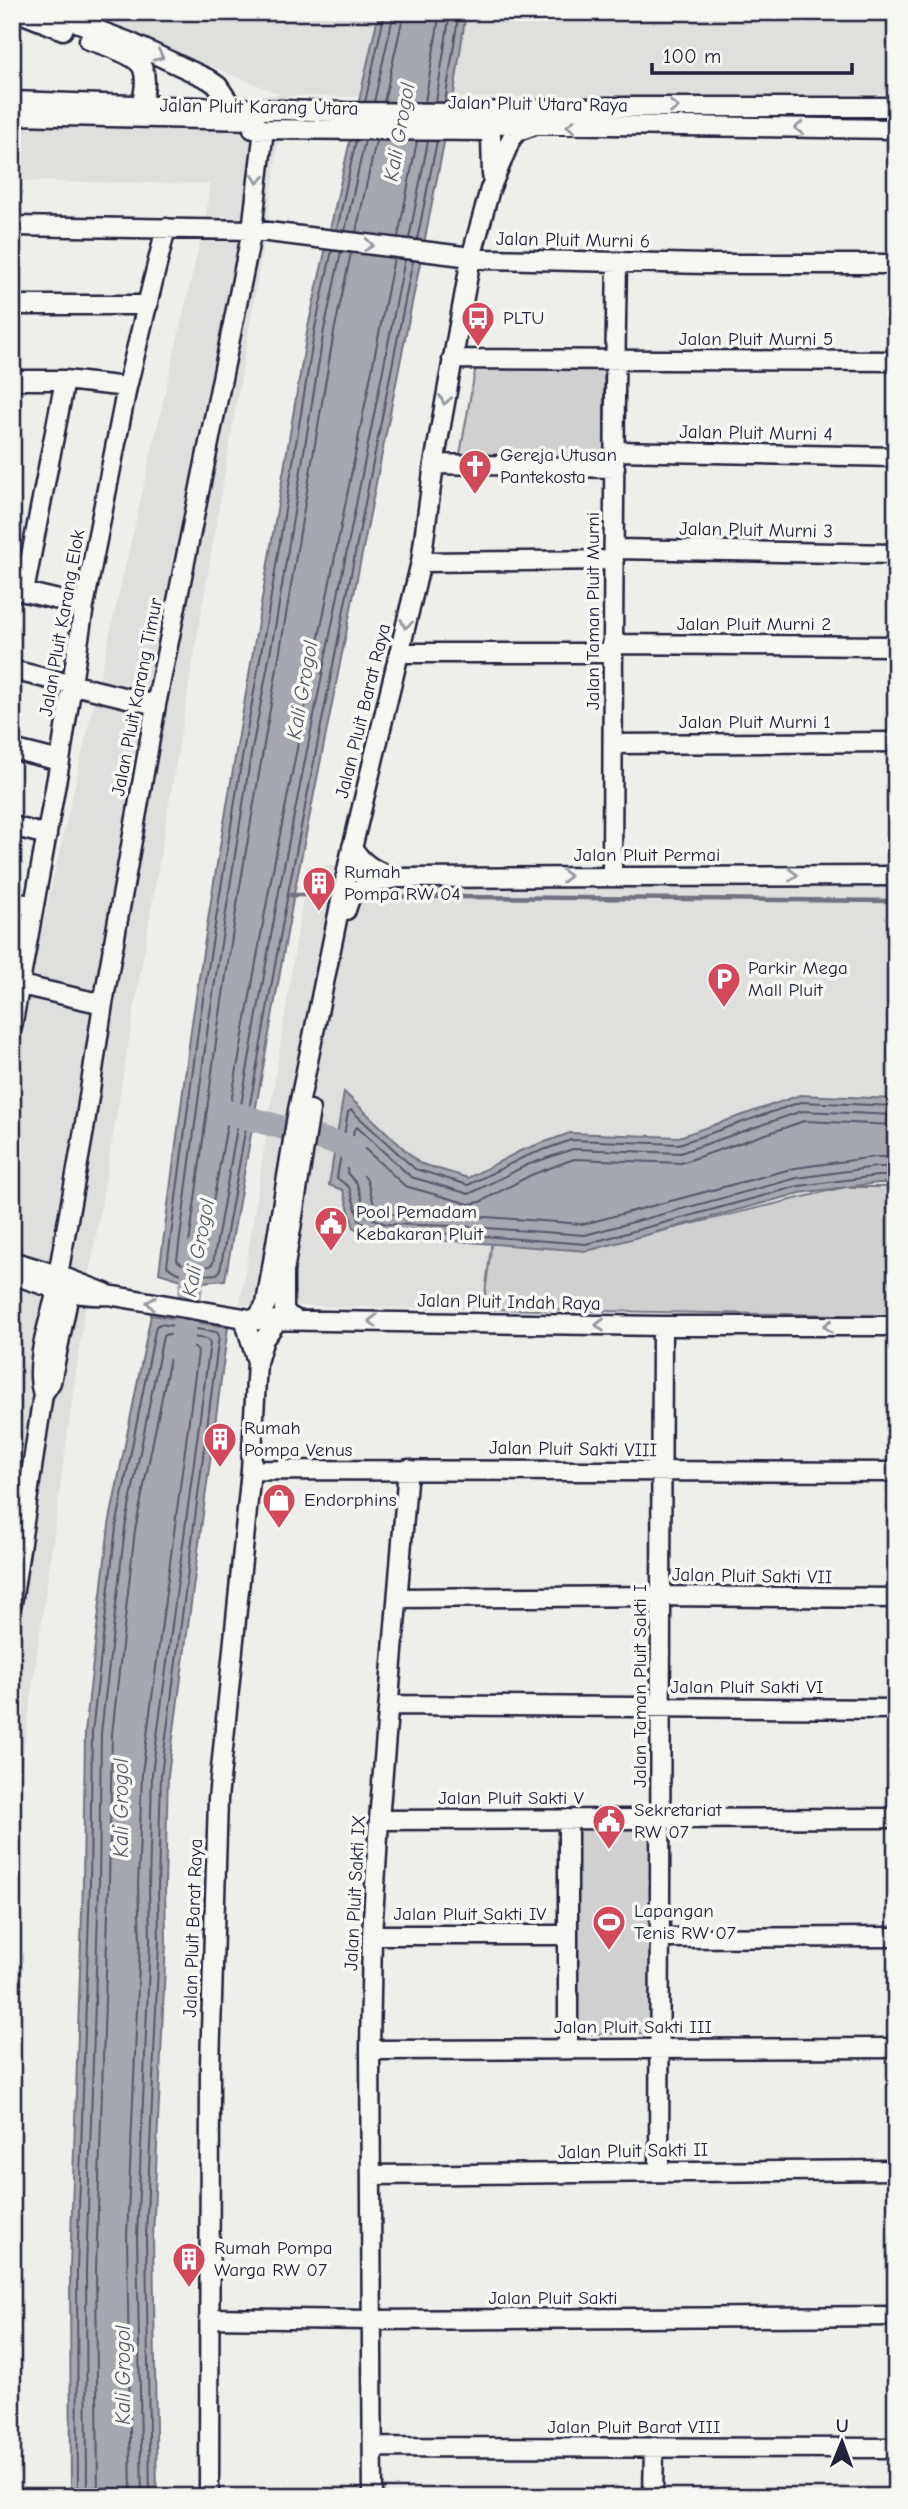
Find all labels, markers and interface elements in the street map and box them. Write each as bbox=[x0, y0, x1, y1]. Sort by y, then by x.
scale bar bbox=[652, 32, 852, 76]
text: 100 m bbox=[663, 44, 721, 68]
one-way arrow bbox=[152, 48, 164, 62]
water label: Kali Grogol bbox=[379, 81, 420, 183]
street label: Jalan Pluit Utara Raya bbox=[448, 91, 628, 117]
street label: Jalan Pluit Karang Utara bbox=[159, 94, 359, 120]
one-way arrow bbox=[669, 99, 679, 115]
one-way arrow bbox=[566, 118, 576, 134]
one-way arrow bbox=[793, 120, 804, 136]
one-way arrow bbox=[251, 174, 266, 185]
street label: Jalan Pluit Murni 6 bbox=[496, 228, 650, 252]
one-way arrow bbox=[363, 238, 375, 253]
bus stop icon: PLTU bbox=[459, 299, 497, 348]
place label: PLTU bbox=[503, 307, 544, 329]
street label: Jalan Pluit Murni 5 bbox=[679, 328, 833, 350]
one-way arrow bbox=[438, 394, 453, 406]
street label: Jalan Pluit Murni 4 bbox=[679, 421, 833, 445]
place label: Gereja Utusan Pantekosta bbox=[500, 444, 617, 488]
church icon: Gereja Utusan Pantekosta bbox=[456, 447, 494, 496]
street label: Jalan Taman Pluit Murni bbox=[582, 512, 604, 710]
street label: Jalan Pluit Murni 3 bbox=[679, 518, 833, 542]
street label: Jalan Pluit Karang Elok bbox=[35, 527, 89, 718]
street label: Jalan Pluit Karang Timur bbox=[107, 596, 167, 798]
street label: Jalan Pluit Murni 2 bbox=[677, 613, 831, 635]
one-way arrow bbox=[400, 617, 414, 629]
street label: Jalan Pluit Barat Raya bbox=[331, 621, 395, 801]
water label: Kali Grogol bbox=[282, 639, 323, 741]
street label: Jalan Pluit Murni 1 bbox=[679, 711, 831, 733]
street label: Jalan Pluit Permai bbox=[574, 844, 720, 866]
place label: Rumah Pompa RW 04 bbox=[344, 861, 461, 905]
building icon: Rumah Pompa RW 04 bbox=[300, 864, 338, 913]
one-way arrow bbox=[789, 867, 799, 883]
one-way arrow bbox=[561, 868, 572, 884]
place label: Parkir Mega Mall Pluit bbox=[748, 957, 848, 1001]
parking icon: Parkir Mega Mall Pluit bbox=[705, 960, 743, 1009]
water label: Kali Grogol bbox=[177, 1197, 219, 1299]
place label: Pool Pemadam Kebakaran Pluit bbox=[356, 1201, 483, 1245]
public building icon: Pool Pemadam Kebakaran Pluit bbox=[312, 1204, 350, 1253]
street label: Jalan Pluit Indah Raya bbox=[417, 1289, 601, 1315]
one-way arrow bbox=[145, 1296, 157, 1311]
one-way arrow bbox=[367, 1313, 377, 1329]
one-way arrow bbox=[594, 1317, 605, 1333]
one-way arrow bbox=[822, 1318, 832, 1334]
place label: Rumah Pompa Venus bbox=[244, 1417, 353, 1461]
building icon: Rumah Pompa Venus bbox=[201, 1420, 239, 1469]
street label: Jalan Pluit Sakti VIII bbox=[489, 1437, 657, 1461]
shop icon: Endorphins bbox=[260, 1481, 298, 1530]
place label: Endorphins bbox=[304, 1489, 397, 1511]
street label: Jalan Pluit Sakti VII bbox=[672, 1564, 832, 1588]
street label: Jalan Taman Pluit Sakti I bbox=[629, 1584, 651, 1788]
street label: Jalan Pluit Sakti VI bbox=[670, 1676, 824, 1698]
water label: Kali Grogol bbox=[109, 1758, 133, 1858]
street label: Jalan Pluit Sakti V bbox=[438, 1787, 585, 1809]
place label: Sekretariat RW 07 bbox=[634, 1799, 722, 1843]
public building icon: Sekretariat RW 07 bbox=[590, 1802, 628, 1851]
street label: Jalan Pluit Sakti IX bbox=[340, 1815, 370, 1971]
street label: Jalan Pluit Barat Raya bbox=[179, 1838, 207, 2018]
place label: Lapangan Tenis RW 07 bbox=[634, 1900, 736, 1944]
street label: Jalan Pluit Sakti IV bbox=[393, 1903, 547, 1925]
sports icon: Lapangan Tenis RW 07 bbox=[590, 1903, 628, 1952]
street label: Jalan Pluit Sakti III bbox=[554, 2016, 712, 2038]
street label: Jalan Pluit Sakti II bbox=[558, 2139, 708, 2163]
place label: Rumah Pompa Warga RW 07 bbox=[214, 2237, 333, 2281]
building icon: Rumah Pompa Warga RW 07 bbox=[170, 2240, 208, 2289]
street label: Jalan Pluit Sakti bbox=[488, 2287, 618, 2309]
water label: Kali Grogol bbox=[111, 2325, 135, 2425]
north arrow bbox=[806, 2408, 876, 2478]
text: U bbox=[836, 2415, 849, 2437]
street label: Jalan Pluit Barat VIII bbox=[548, 2416, 720, 2438]

